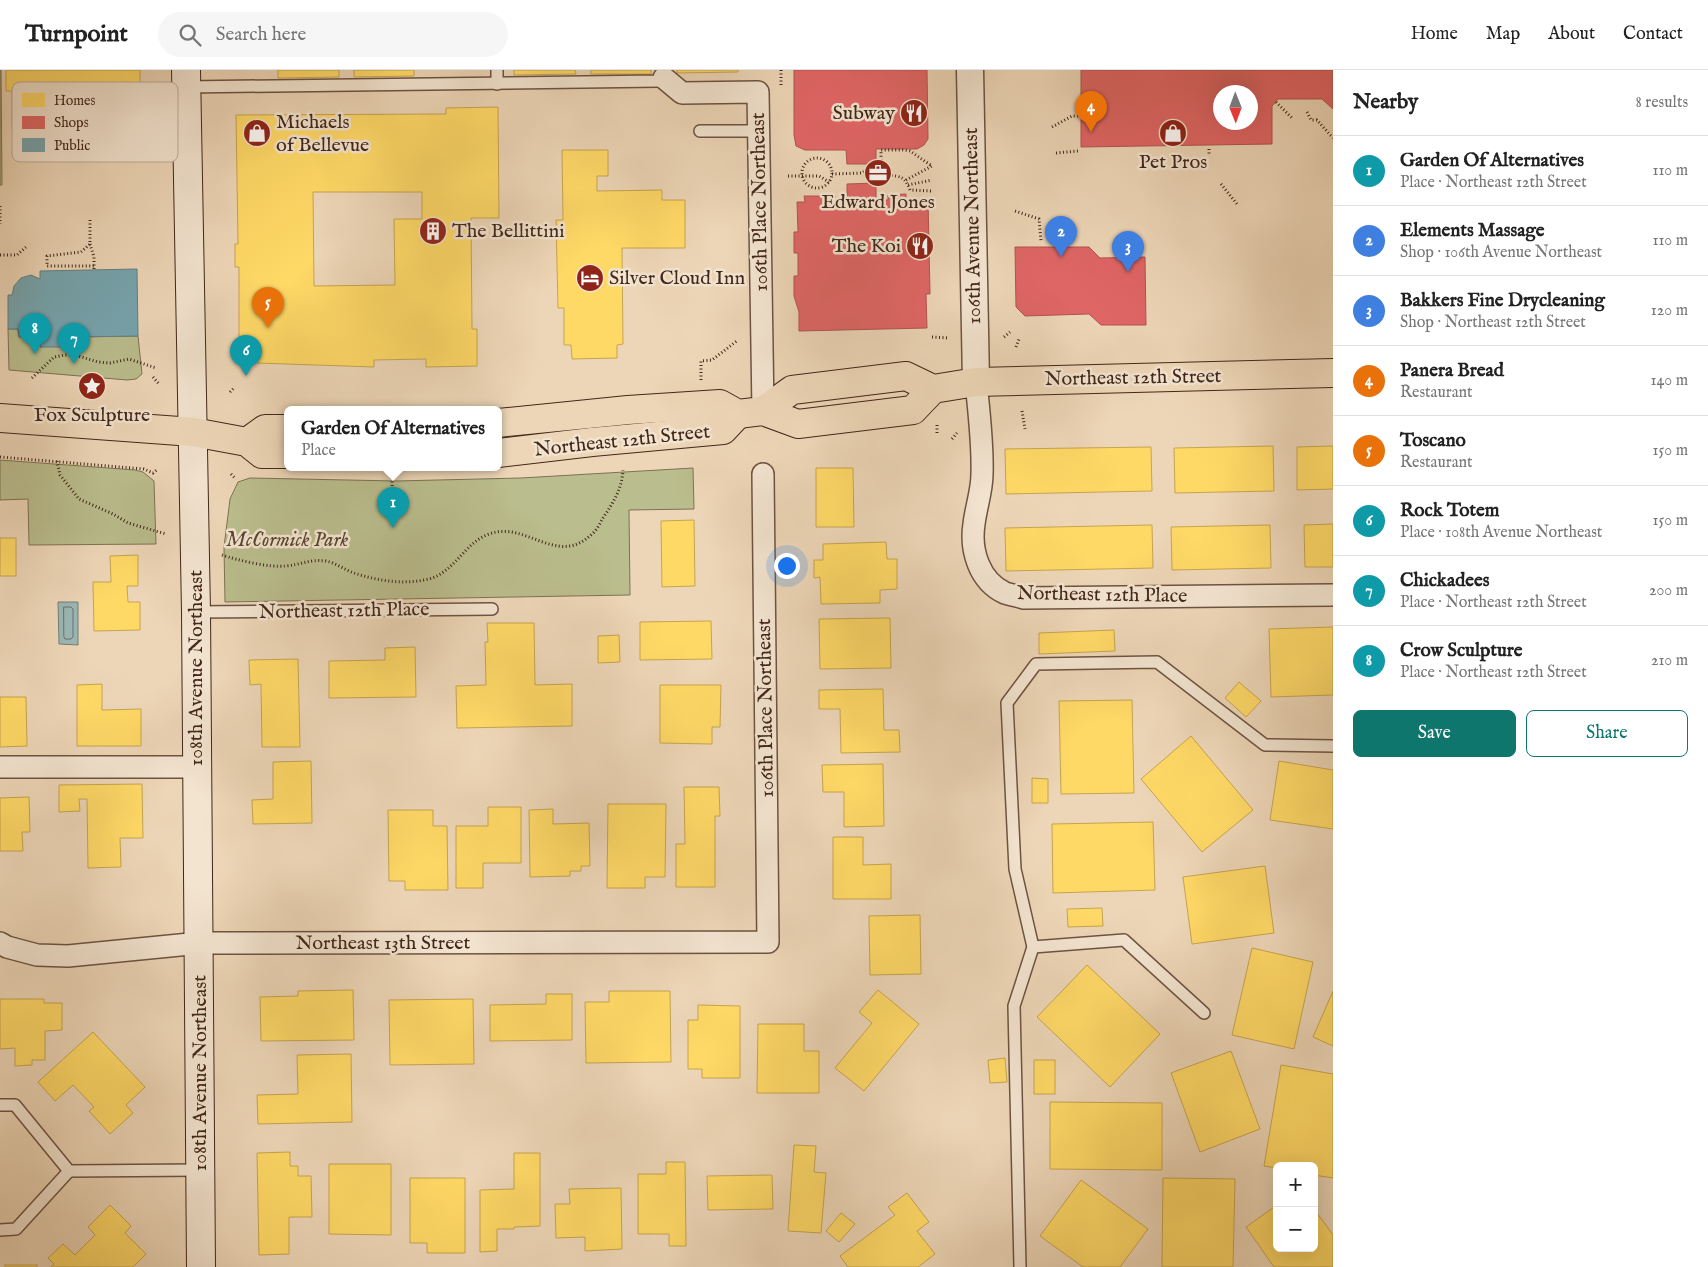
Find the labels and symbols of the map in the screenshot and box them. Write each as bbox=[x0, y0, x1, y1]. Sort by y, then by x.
legend bbox=[12, 82, 178, 162]
north arrow bbox=[1213, 85, 1258, 130]
pin: 4 bbox=[1075, 91, 1107, 132]
text: Homes bbox=[54, 92, 96, 110]
restaurant icon: Subway bbox=[899, 98, 929, 128]
place label: Subway bbox=[833, 101, 895, 126]
place label: Michaels of Bellevue bbox=[276, 110, 369, 158]
street label: 106th Place Northeast bbox=[746, 112, 774, 292]
text: Shops bbox=[54, 114, 89, 132]
shop icon: Michaels of Bellevue bbox=[242, 118, 272, 148]
shop icon: Pet Pros bbox=[1158, 118, 1188, 148]
street label: 106th Avenue Northeast bbox=[959, 127, 987, 325]
text: Public bbox=[54, 137, 90, 155]
place label: Pet Pros bbox=[1139, 150, 1207, 175]
office icon: Edward Jones bbox=[863, 158, 893, 188]
place label: Edward Jones bbox=[821, 190, 935, 215]
building icon: The Bellittini bbox=[418, 216, 448, 246]
pin: 2 bbox=[1045, 216, 1077, 257]
place label: The Bellittini bbox=[452, 219, 565, 244]
restaurant icon: The Koi bbox=[905, 231, 935, 261]
pin: 3 bbox=[1112, 231, 1144, 272]
place label: The Koi bbox=[832, 234, 901, 259]
hotel icon: Silver Cloud Inn bbox=[575, 263, 605, 293]
place label: Silver Cloud Inn bbox=[609, 266, 746, 291]
pin: 5 bbox=[252, 287, 284, 328]
pin: 8 bbox=[19, 313, 51, 354]
pin: 7 bbox=[58, 323, 90, 364]
pin: 6 bbox=[230, 335, 262, 376]
street label: Northeast 12th Street bbox=[1044, 364, 1222, 392]
place icon: Fox Sculpture bbox=[77, 371, 107, 401]
place label: Fox Sculpture bbox=[34, 403, 150, 428]
street label: Northeast 12th Street bbox=[533, 419, 711, 463]
pin: 1 bbox=[377, 487, 409, 528]
park label: McCormick Park bbox=[226, 528, 348, 553]
your location bbox=[774, 553, 800, 579]
street label: 108th Avenue Northeast bbox=[184, 570, 209, 766]
street label: Northeast 12th Place bbox=[1017, 581, 1187, 609]
street label: Northeast 12th Place bbox=[259, 597, 429, 625]
street label: 106th Place Northeast bbox=[752, 618, 780, 798]
street label: Northeast 13th Street bbox=[296, 931, 471, 956]
street label: 108th Avenue Northeast bbox=[188, 975, 213, 1171]

